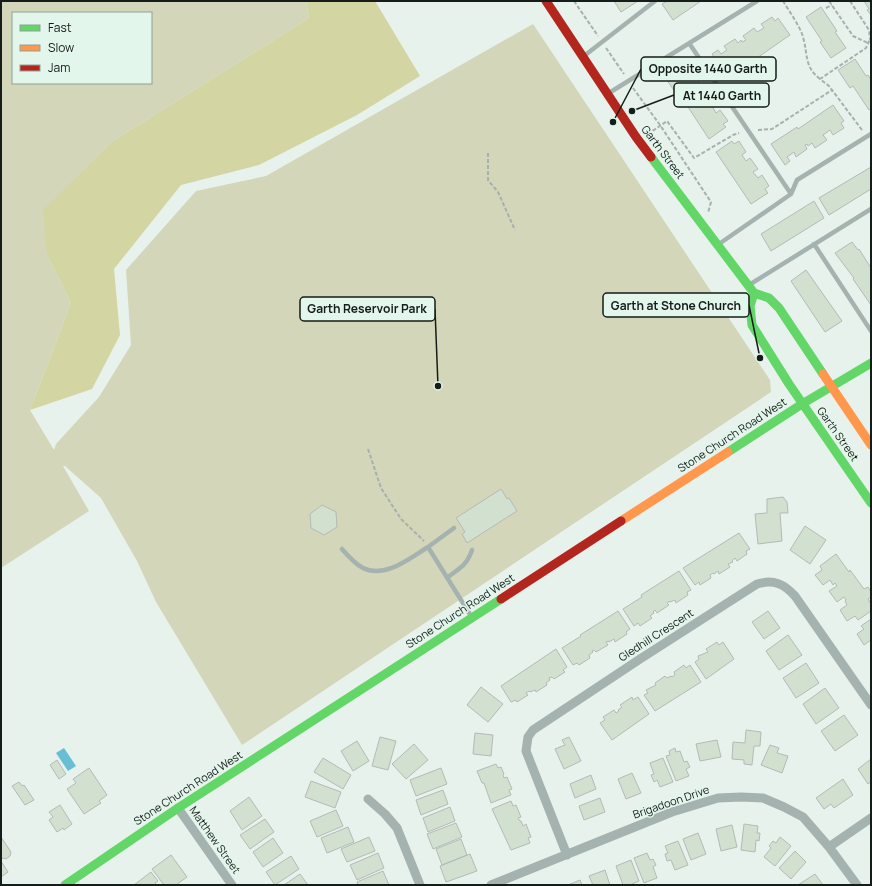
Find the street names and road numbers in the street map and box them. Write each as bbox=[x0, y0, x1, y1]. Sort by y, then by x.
street label: Garth Street bbox=[638, 122, 688, 181]
street label: Stone Church Road West bbox=[674, 394, 789, 475]
street label: Garth Street bbox=[814, 403, 863, 464]
street label: Stone Church Road West bbox=[402, 570, 517, 651]
street label: Gledhill Crescent bbox=[615, 605, 696, 665]
street label: Stone Church Road West bbox=[130, 747, 245, 828]
street label: Brigadoon Drive bbox=[631, 781, 712, 822]
street label: Matthew Street bbox=[187, 803, 244, 876]

